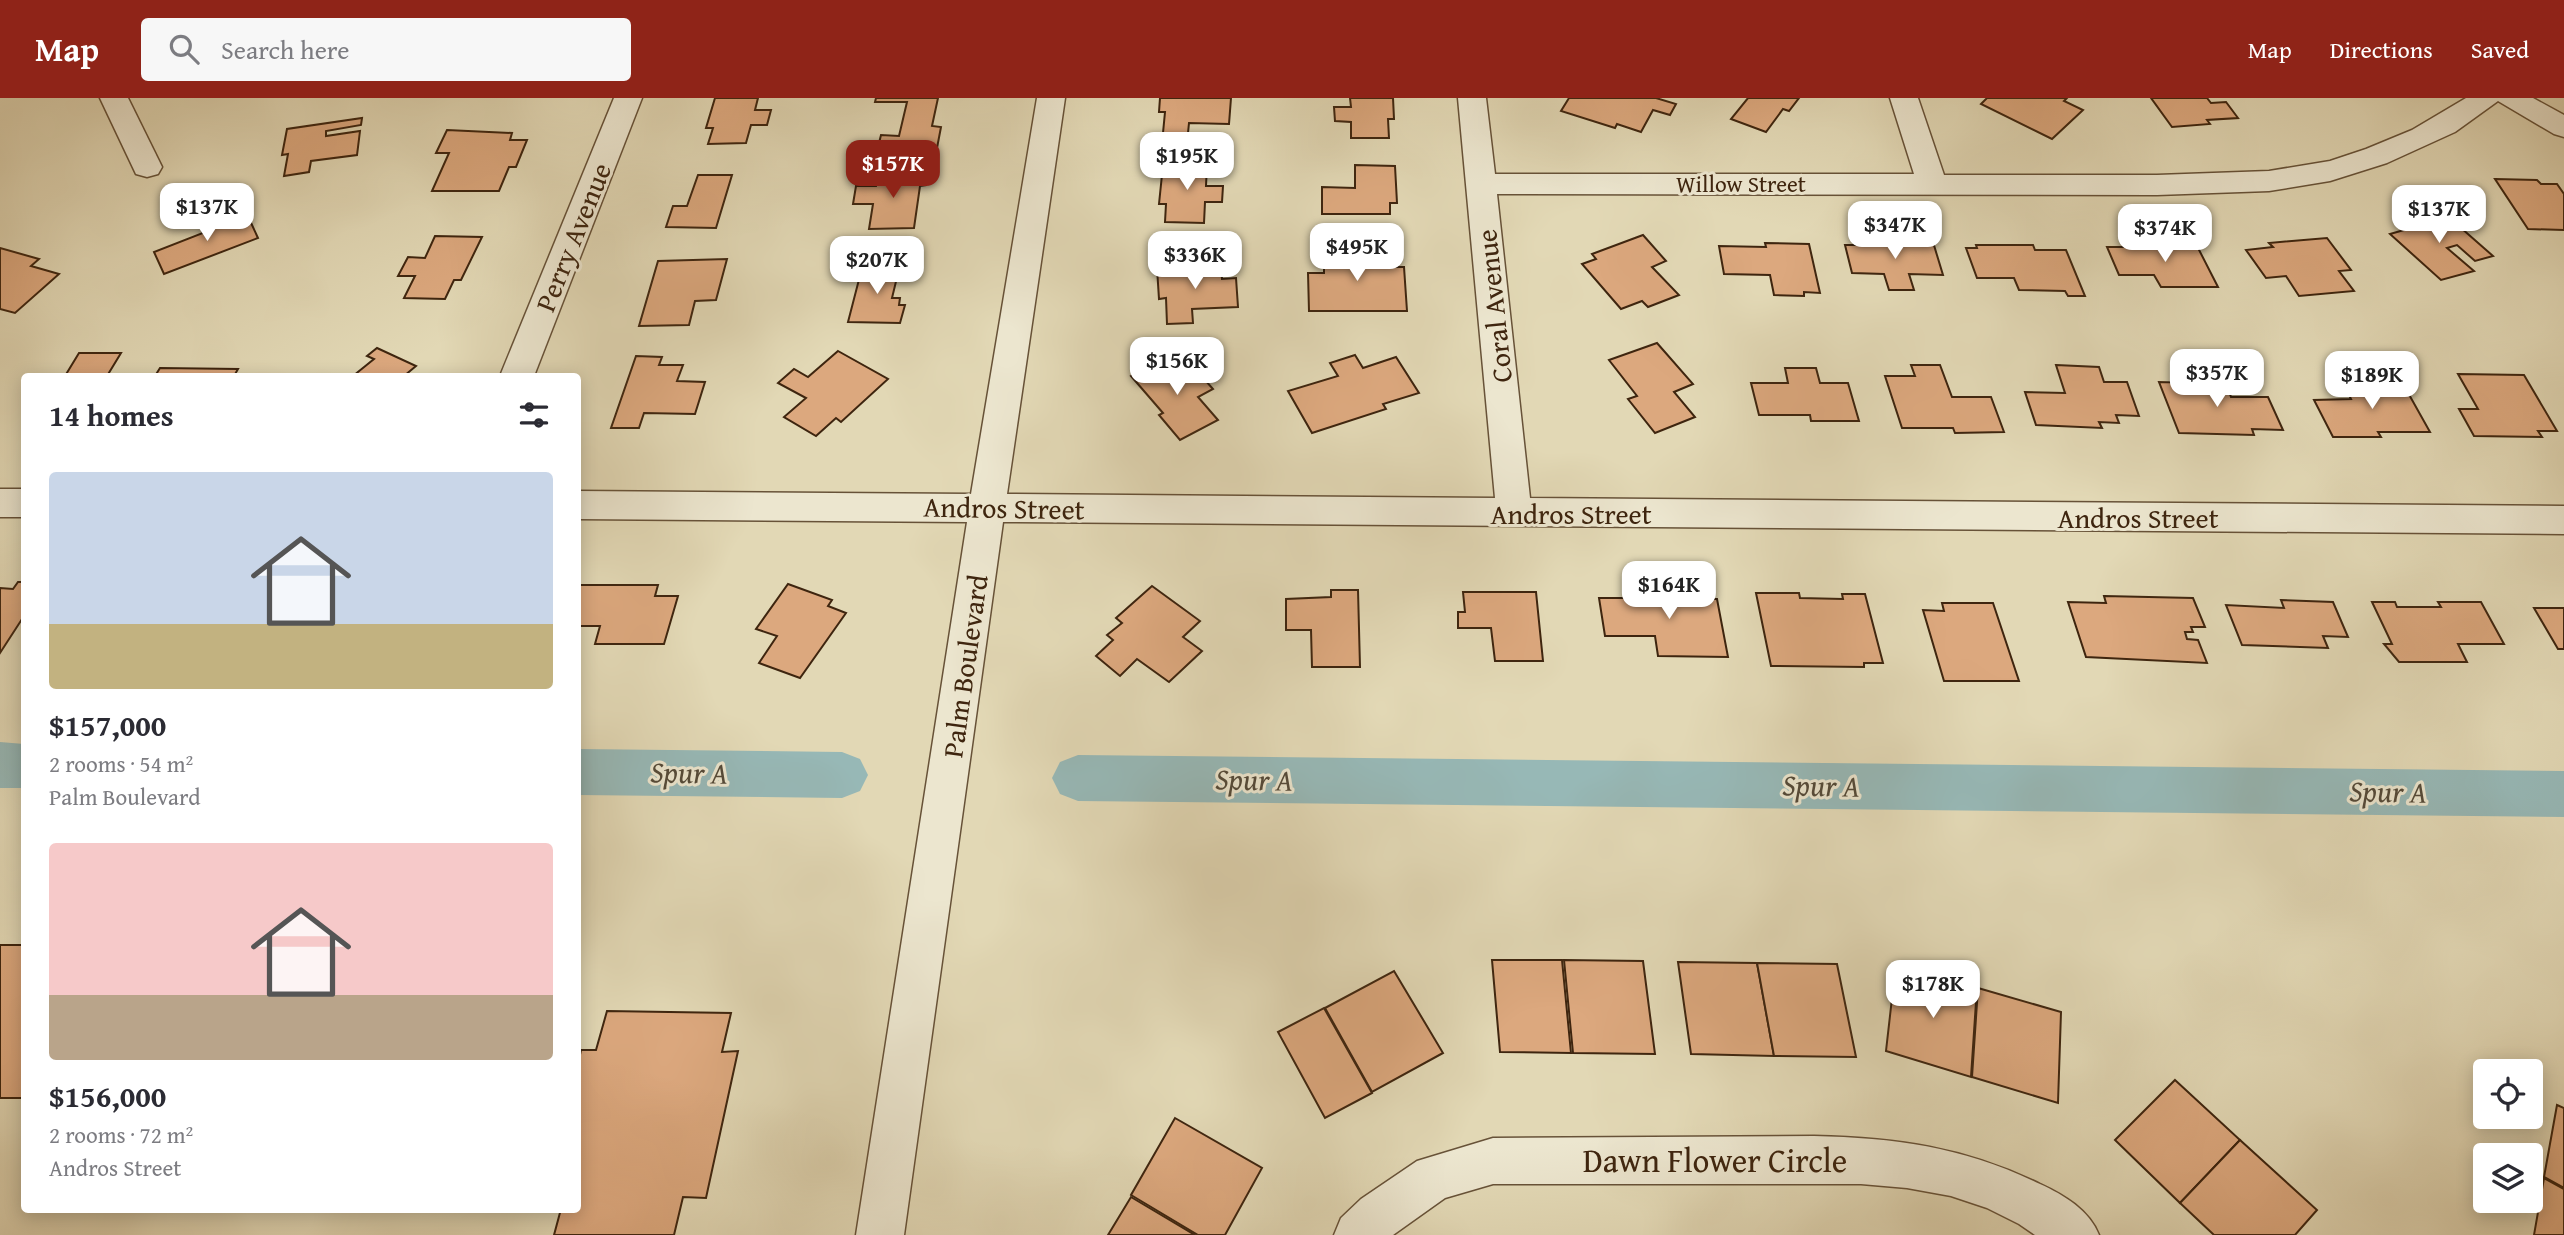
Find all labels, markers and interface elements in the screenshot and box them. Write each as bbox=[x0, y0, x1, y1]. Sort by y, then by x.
search box bbox=[141, 18, 631, 81]
text: Map bbox=[35, 25, 99, 73]
icon: search bbox=[165, 30, 203, 68]
text: Search here bbox=[221, 30, 349, 69]
text: Map bbox=[2248, 32, 2292, 67]
text: Directions bbox=[2330, 32, 2433, 67]
text: Saved bbox=[2471, 32, 2529, 67]
pin: $195K bbox=[1138, 132, 1236, 192]
text: $195K bbox=[1156, 138, 1218, 171]
pin: $157K bbox=[844, 140, 942, 200]
text: $157K bbox=[862, 146, 924, 179]
street label: Perry Avenue bbox=[524, 156, 621, 317]
street label: Willow Street bbox=[1676, 167, 1806, 200]
pin: $137K bbox=[158, 184, 256, 243]
pin: $137K bbox=[2390, 186, 2488, 245]
text: $137K bbox=[176, 189, 238, 222]
text: $137K bbox=[2408, 191, 2470, 224]
pin: $347K bbox=[1846, 202, 1944, 261]
pin: $374K bbox=[2116, 204, 2214, 264]
text: $347K bbox=[1864, 207, 1926, 240]
text: $374K bbox=[2134, 210, 2196, 243]
pin: $495K bbox=[1308, 223, 1406, 283]
street label: Coral Avenue bbox=[1465, 227, 1522, 385]
text: $495K bbox=[1326, 229, 1388, 262]
pin: $336K bbox=[1146, 232, 1244, 291]
pin: $207K bbox=[828, 236, 926, 296]
text: $336K bbox=[1164, 237, 1226, 270]
text: $207K bbox=[846, 242, 908, 275]
pin: $156K bbox=[1128, 338, 1226, 397]
text: $156K bbox=[1146, 343, 1208, 376]
pin: $357K bbox=[2168, 350, 2266, 409]
pin: $189K bbox=[2323, 352, 2421, 411]
text: $357K bbox=[2186, 355, 2248, 388]
text: $189K bbox=[2341, 357, 2403, 390]
text: 14 homes bbox=[49, 393, 174, 437]
icon: filters bbox=[515, 396, 553, 434]
street label: Andros Street bbox=[923, 486, 1085, 529]
street label: Andros Street bbox=[1490, 493, 1652, 534]
street label: Andros Street bbox=[2057, 497, 2219, 538]
icon: home bbox=[238, 518, 364, 644]
pin: $164K bbox=[1620, 561, 1718, 621]
text: $164K bbox=[1638, 567, 1700, 600]
street label: Palm Boulevard bbox=[931, 572, 998, 760]
text: $157,000 bbox=[49, 703, 166, 747]
text: 2 rooms · 54 m² bbox=[49, 747, 193, 780]
water label: Spur A bbox=[650, 749, 728, 795]
water label: Spur A bbox=[1215, 756, 1293, 802]
water label: Spur A bbox=[1782, 762, 1860, 808]
water label: Spur A bbox=[2349, 768, 2427, 814]
text: Palm Boulevard bbox=[49, 780, 200, 813]
icon: home bbox=[238, 889, 364, 1015]
pin: $178K bbox=[1884, 960, 1982, 1020]
text: $178K bbox=[1902, 966, 1964, 999]
map controls bbox=[2473, 1059, 2543, 1213]
button: locate bbox=[2473, 1059, 2543, 1129]
text: $156,000 bbox=[49, 1074, 166, 1118]
text: 2 rooms · 72 m² bbox=[49, 1118, 193, 1151]
street label: Dawn Flower Circle bbox=[1583, 1136, 1847, 1184]
button: layers bbox=[2473, 1143, 2543, 1213]
text: Andros Street bbox=[49, 1151, 181, 1184]

